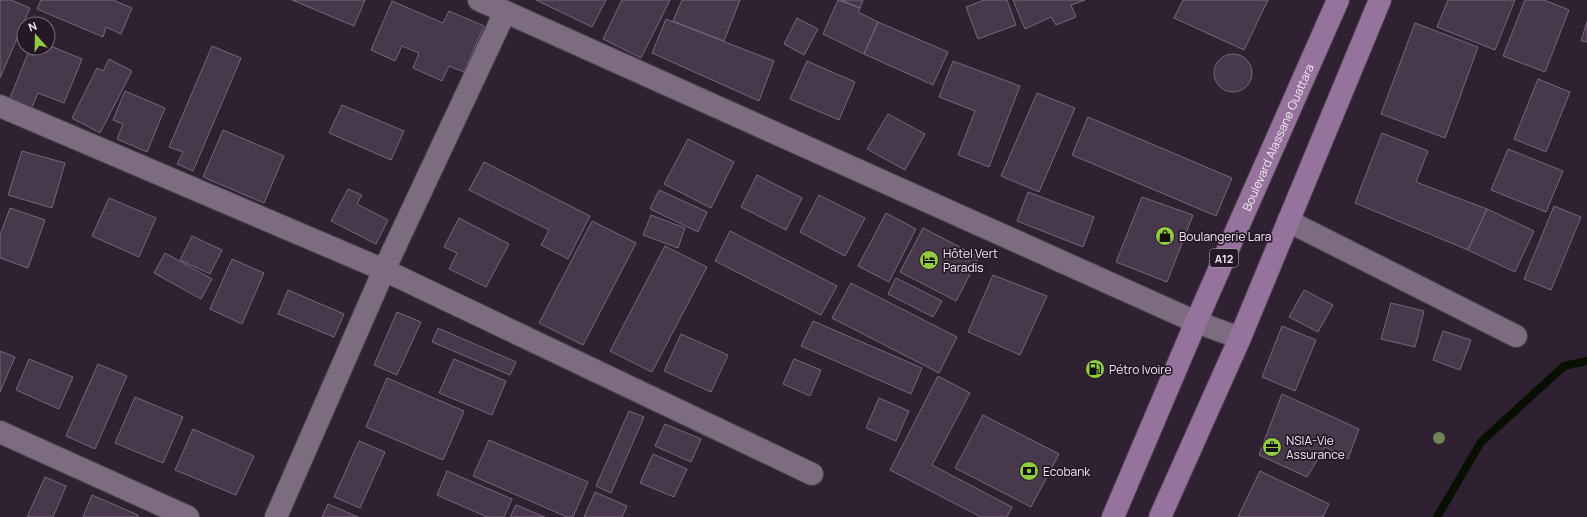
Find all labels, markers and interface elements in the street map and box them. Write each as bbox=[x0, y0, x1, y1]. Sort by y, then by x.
north arrow bbox=[16, 16, 56, 56]
text: N bbox=[26, 18, 39, 35]
street label: Boulevard Alassane Ouattara bbox=[1238, 61, 1317, 213]
shop icon: Boulangerie Lara bbox=[1154, 225, 1176, 247]
place label: Boulangerie Lara bbox=[1179, 228, 1271, 245]
place label: Hôtel Vert Paradis bbox=[943, 245, 998, 276]
hotel icon: Hôtel Vert Paradis bbox=[918, 249, 940, 271]
road number: A12 bbox=[1210, 249, 1238, 267]
fuel station icon: Pétro Ivoire bbox=[1084, 358, 1106, 380]
place label: Pétro Ivoire bbox=[1109, 361, 1172, 378]
place label: NSIA-Vie Assurance bbox=[1286, 432, 1345, 463]
office icon: NSIA-Vie Assurance bbox=[1261, 436, 1283, 458]
bank icon: Ecobank bbox=[1018, 460, 1040, 482]
place label: Ecobank bbox=[1043, 463, 1091, 480]

